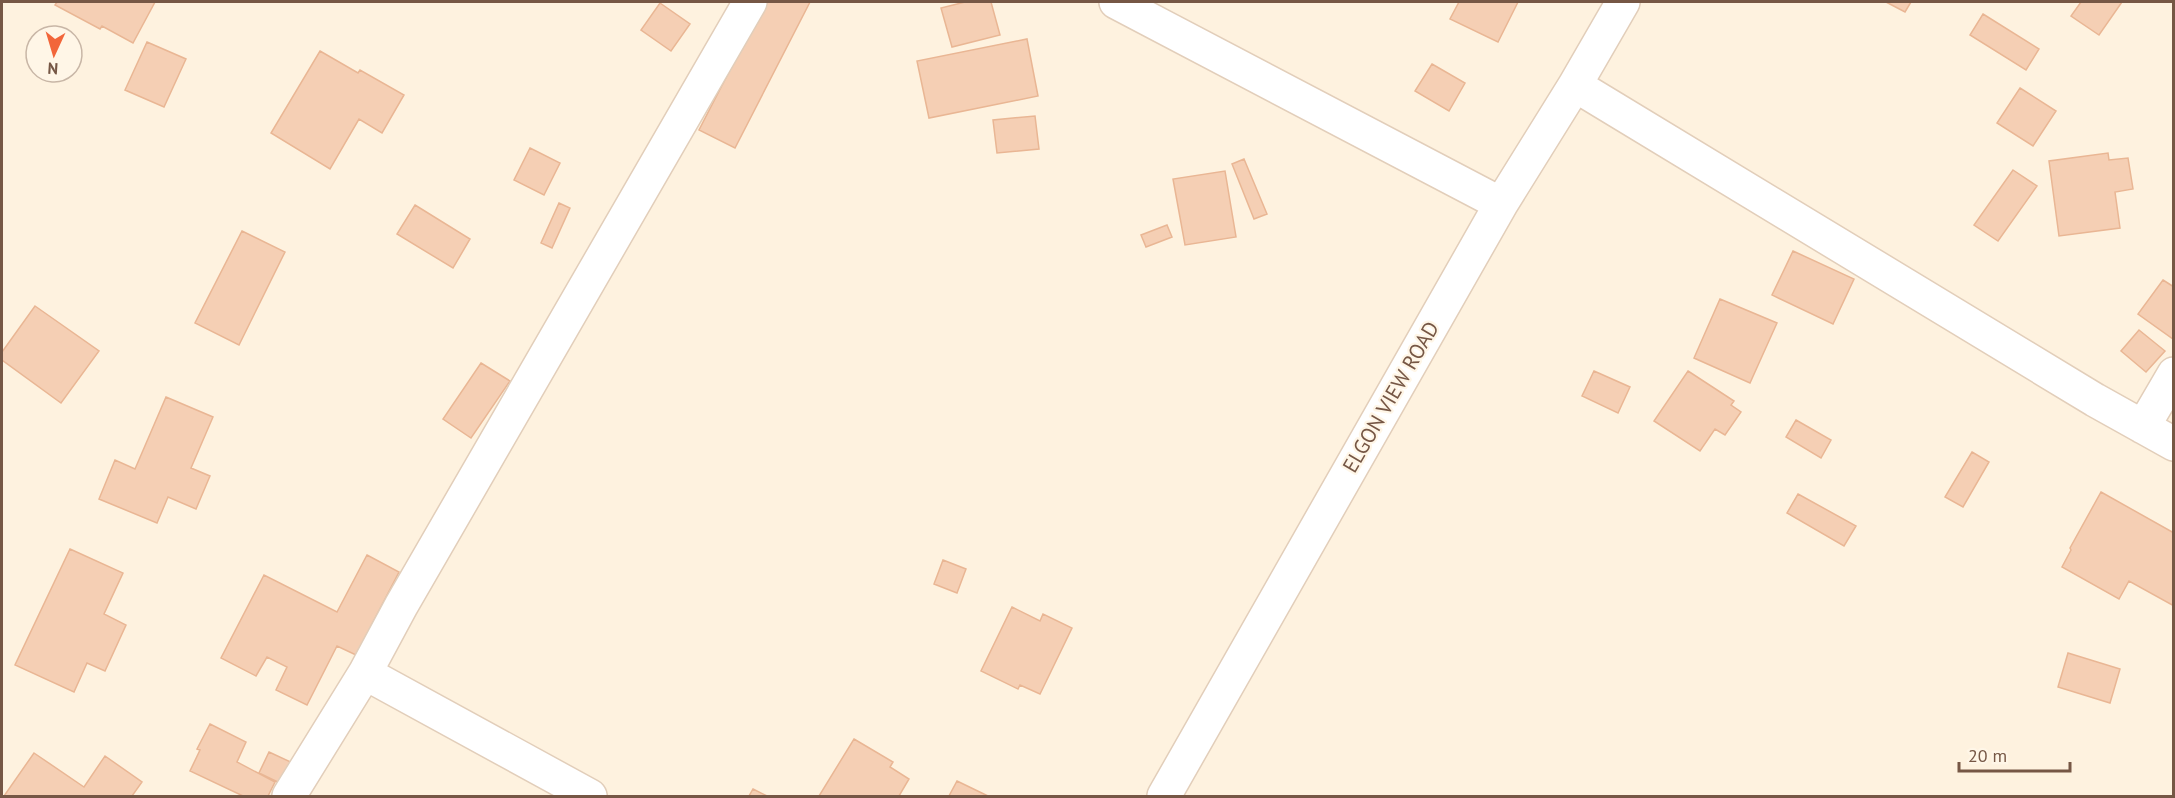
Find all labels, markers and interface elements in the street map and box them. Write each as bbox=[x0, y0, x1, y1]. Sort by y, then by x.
north arrow bbox=[24, 24, 84, 84]
text: N bbox=[47, 59, 59, 79]
street label: ELGON VIEW ROAD bbox=[1336, 316, 1445, 477]
scale bar bbox=[1959, 735, 2070, 773]
text: 20 m bbox=[1968, 744, 2007, 767]

